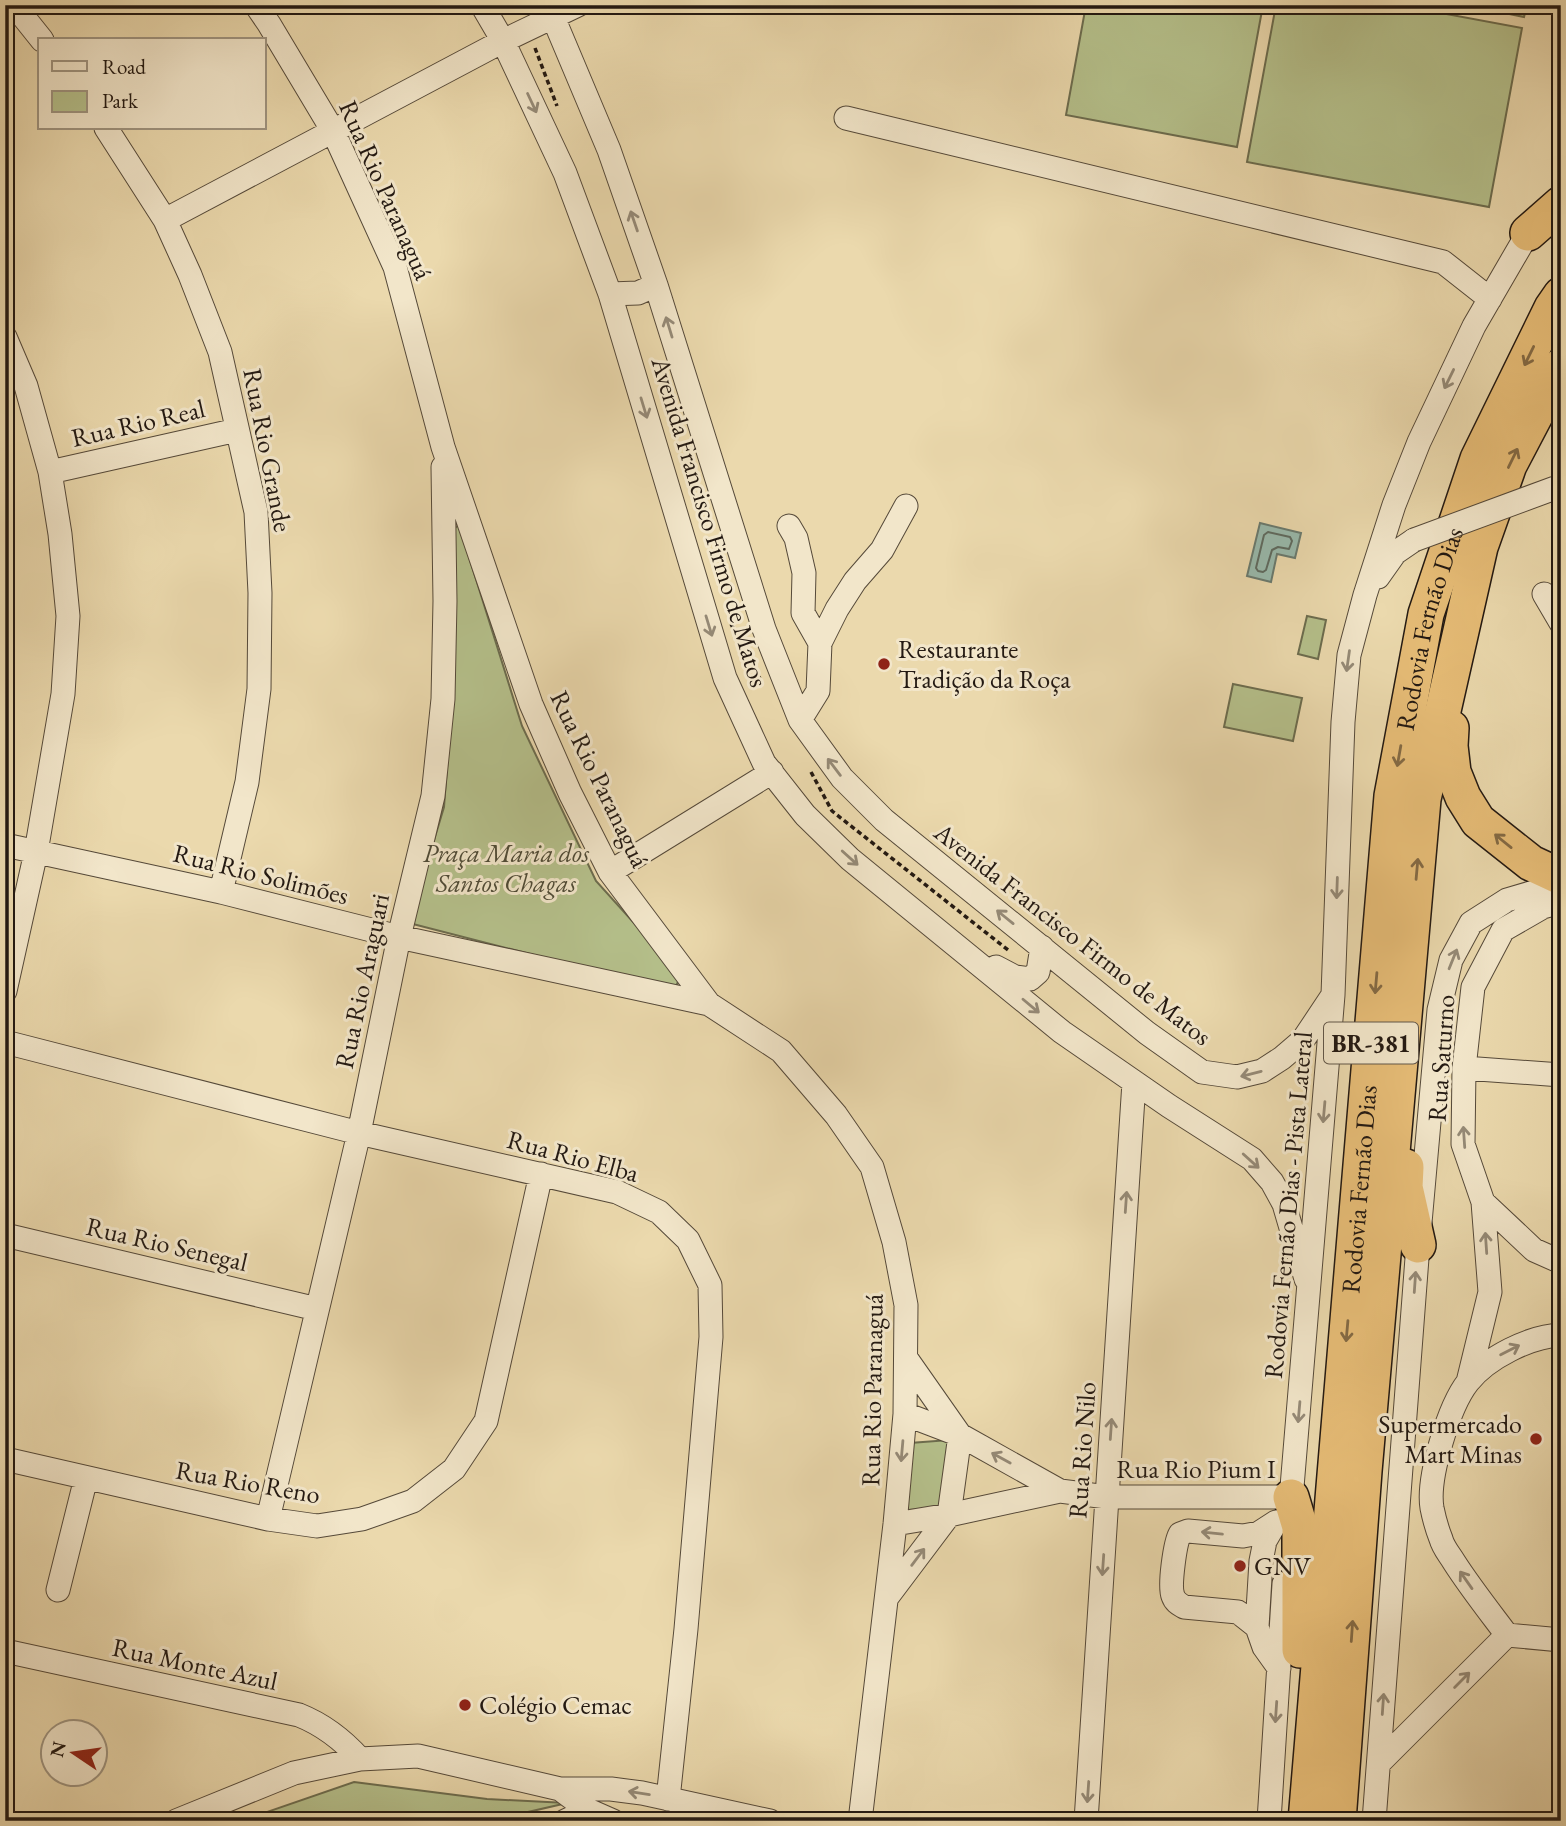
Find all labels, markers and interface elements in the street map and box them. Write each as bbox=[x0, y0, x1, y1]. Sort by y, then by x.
legend bbox=[38, 38, 266, 130]
text: Road bbox=[102, 53, 146, 80]
text: Park bbox=[102, 87, 139, 114]
one-way arrow bbox=[526, 91, 539, 113]
street label: Rua Rio Paranaguá bbox=[331, 95, 441, 286]
one-way arrow bbox=[627, 210, 640, 232]
one-way arrow bbox=[662, 316, 675, 338]
one-way arrow bbox=[1521, 345, 1535, 366]
street label: Avenida Francisco Firmo de Matos bbox=[643, 352, 776, 691]
street label: Rua Rio Grande bbox=[235, 365, 301, 535]
one-way arrow bbox=[1441, 368, 1455, 389]
street label: Rua Rio Real bbox=[68, 391, 208, 455]
one-way arrow bbox=[638, 396, 651, 418]
one-way arrow bbox=[1506, 448, 1520, 469]
street label: Rodovia Fernão Dias bbox=[1388, 523, 1471, 733]
one-way arrow bbox=[704, 614, 717, 636]
place label: Restaurante Tradição da Roça bbox=[898, 632, 1071, 696]
one-way arrow bbox=[1342, 649, 1355, 672]
marker: Restaurante Tradição da Roça bbox=[876, 656, 892, 672]
street label: Rua Rio Paranaguá bbox=[542, 685, 658, 874]
one-way arrow bbox=[1392, 744, 1406, 767]
one-way arrow bbox=[827, 758, 841, 777]
street label: Avenida Francisco Firmo de Matos bbox=[926, 814, 1219, 1053]
one-way arrow bbox=[1495, 833, 1513, 849]
street label: Rua Rio Solimões bbox=[170, 836, 352, 912]
park label: Praça Maria dos Santos Chagas bbox=[423, 836, 590, 900]
one-way arrow bbox=[841, 850, 859, 866]
one-way arrow bbox=[1411, 858, 1424, 881]
one-way arrow bbox=[1330, 877, 1344, 900]
street label: Rua Rio Araguari bbox=[327, 890, 397, 1072]
one-way arrow bbox=[996, 909, 1014, 924]
one-way arrow bbox=[1448, 949, 1461, 971]
one-way arrow bbox=[1369, 971, 1382, 993]
street label: Rua Saturno bbox=[1420, 993, 1462, 1123]
one-way arrow bbox=[1022, 998, 1040, 1014]
road number: BR-381 bbox=[1324, 1023, 1418, 1064]
street label: Rodovia Fernão Dias - Pista Lateral bbox=[1256, 1030, 1320, 1380]
one-way arrow bbox=[1240, 1068, 1263, 1081]
street label: Rodovia Fernão Dias bbox=[1333, 1084, 1385, 1295]
one-way arrow bbox=[1317, 1100, 1330, 1123]
street label: Rua Rio Elba bbox=[503, 1122, 643, 1190]
one-way arrow bbox=[1457, 1126, 1470, 1148]
one-way arrow bbox=[1242, 1153, 1260, 1169]
one-way arrow bbox=[1120, 1191, 1133, 1214]
street label: Rua Rio Senegal bbox=[83, 1209, 251, 1279]
one-way arrow bbox=[1479, 1232, 1492, 1255]
one-way arrow bbox=[1409, 1271, 1422, 1293]
street label: Rua Rio Paranaguá bbox=[853, 1293, 891, 1487]
one-way arrow bbox=[1340, 1320, 1353, 1342]
one-way arrow bbox=[1499, 1343, 1520, 1357]
street label: Rua Rio Nilo bbox=[1060, 1381, 1104, 1519]
one-way arrow bbox=[1292, 1400, 1305, 1423]
place label: Supermercado Mart Minas bbox=[1378, 1407, 1522, 1471]
one-way arrow bbox=[1105, 1418, 1118, 1441]
marker: Supermercado Mart Minas bbox=[1528, 1431, 1544, 1447]
one-way arrow bbox=[895, 1439, 908, 1461]
one-way arrow bbox=[991, 1451, 1011, 1465]
street label: Rua Rio Pium I bbox=[1116, 1452, 1276, 1486]
street label: Rua Rio Reno bbox=[173, 1453, 323, 1511]
one-way arrow bbox=[1201, 1526, 1223, 1539]
one-way arrow bbox=[910, 1548, 925, 1567]
place label: GNV bbox=[1254, 1549, 1312, 1583]
one-way arrow bbox=[1096, 1553, 1109, 1576]
marker: GNV bbox=[1232, 1558, 1248, 1574]
one-way arrow bbox=[1459, 1571, 1473, 1590]
one-way arrow bbox=[1346, 1620, 1359, 1642]
street label: Rua Monte Azul bbox=[109, 1630, 281, 1698]
one-way arrow bbox=[1453, 1672, 1470, 1689]
place label: Colégio Cemac bbox=[479, 1688, 632, 1722]
one-way arrow bbox=[1377, 1693, 1390, 1716]
marker: Colégio Cemac bbox=[457, 1697, 473, 1713]
one-way arrow bbox=[1269, 1700, 1282, 1723]
north arrow bbox=[38, 1717, 108, 1787]
text: N bbox=[44, 1738, 72, 1760]
one-way arrow bbox=[1081, 1780, 1094, 1803]
one-way arrow bbox=[628, 1786, 651, 1799]

